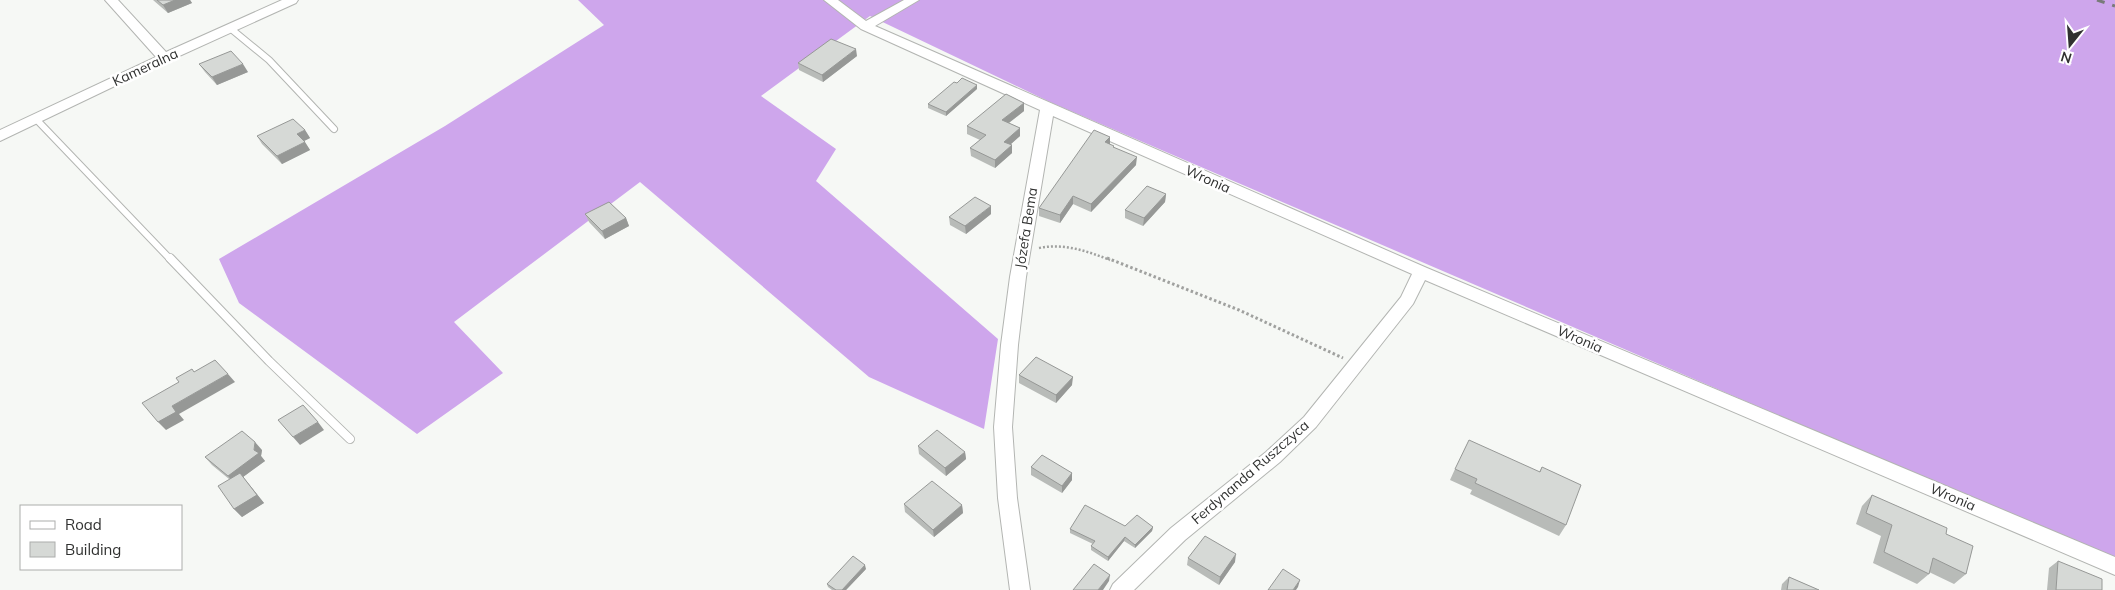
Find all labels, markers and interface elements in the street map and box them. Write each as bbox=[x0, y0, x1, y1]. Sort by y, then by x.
north arrow bbox=[2045, 20, 2095, 70]
street label: Kameralna bbox=[109, 44, 181, 90]
text: N bbox=[2059, 47, 2074, 68]
street label: Wronia bbox=[1183, 161, 1233, 197]
street label: Józefa Bema bbox=[1011, 186, 1041, 270]
street label: Wronia bbox=[1555, 321, 1605, 357]
street label: Ferdynanda Ruszczyca bbox=[1188, 416, 1312, 528]
street label: Wronia bbox=[1928, 479, 1978, 515]
legend bbox=[20, 505, 182, 570]
text: Road bbox=[65, 515, 102, 534]
text: Building bbox=[65, 540, 121, 559]

